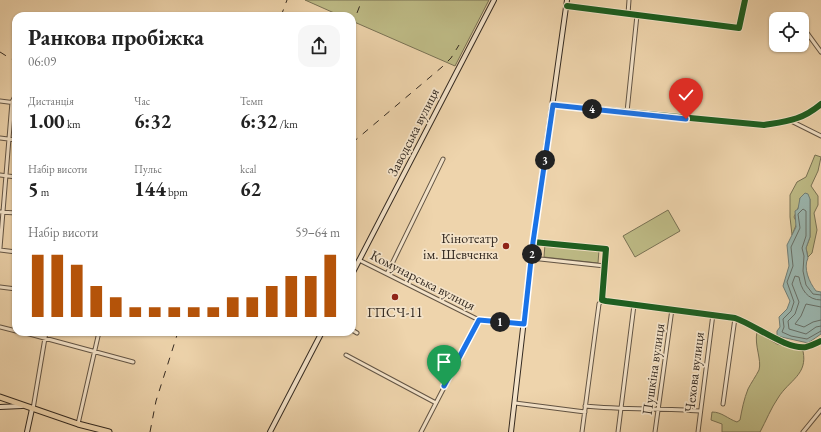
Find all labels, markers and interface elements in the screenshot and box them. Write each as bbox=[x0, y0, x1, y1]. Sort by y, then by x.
map controls bbox=[769, 12, 809, 52]
button: locate bbox=[769, 12, 809, 52]
text: Ранкова пробіжка bbox=[28, 23, 204, 52]
button: share bbox=[298, 25, 340, 67]
text: 06:09 bbox=[28, 53, 56, 70]
pin bbox=[669, 78, 703, 119]
icon: check bbox=[675, 84, 697, 106]
street label: Заводська вулиця bbox=[383, 85, 443, 179]
text: Дистанція bbox=[28, 94, 74, 108]
text: Час bbox=[134, 94, 150, 108]
text: Темп bbox=[240, 94, 263, 108]
pin: 4 bbox=[582, 99, 602, 119]
text: 4 bbox=[589, 102, 595, 116]
text: 1.00 bbox=[28, 108, 65, 134]
text: 6:32 bbox=[134, 108, 171, 134]
text: 6:32 bbox=[240, 108, 277, 134]
text: km bbox=[65, 117, 81, 131]
text: /km bbox=[277, 117, 298, 131]
pin: 3 bbox=[535, 150, 555, 170]
text: 3 bbox=[542, 153, 548, 167]
text: Набір висоти bbox=[28, 162, 87, 176]
text: Пульс bbox=[134, 162, 162, 176]
text: kcal bbox=[240, 162, 257, 176]
text: 5 bbox=[28, 176, 39, 202]
text: 144 bbox=[134, 176, 166, 202]
text: 62 bbox=[240, 176, 261, 202]
text: m bbox=[39, 185, 49, 199]
text: bpm bbox=[166, 185, 188, 199]
text: Набір висоти bbox=[28, 224, 98, 241]
text: 59–64 m bbox=[295, 224, 340, 241]
place label: Кінотеатр ім. Шевченка bbox=[423, 229, 498, 263]
marker: Кінотеатр ім. Шевченка bbox=[501, 241, 511, 251]
pin: 2 bbox=[522, 244, 542, 264]
street label: Комунарська вулиця bbox=[367, 246, 479, 314]
text: 2 bbox=[529, 247, 535, 261]
marker: ГПСЧ-11 bbox=[390, 292, 400, 302]
place label: ГПСЧ-11 bbox=[367, 303, 423, 321]
pin: 1 bbox=[490, 312, 510, 332]
text: 1 bbox=[497, 315, 503, 329]
street label: Пушкіна вулиця bbox=[638, 322, 668, 416]
street label: Чехова вулиця bbox=[680, 331, 708, 413]
pin bbox=[427, 345, 461, 386]
icon: arrive bbox=[433, 351, 455, 373]

